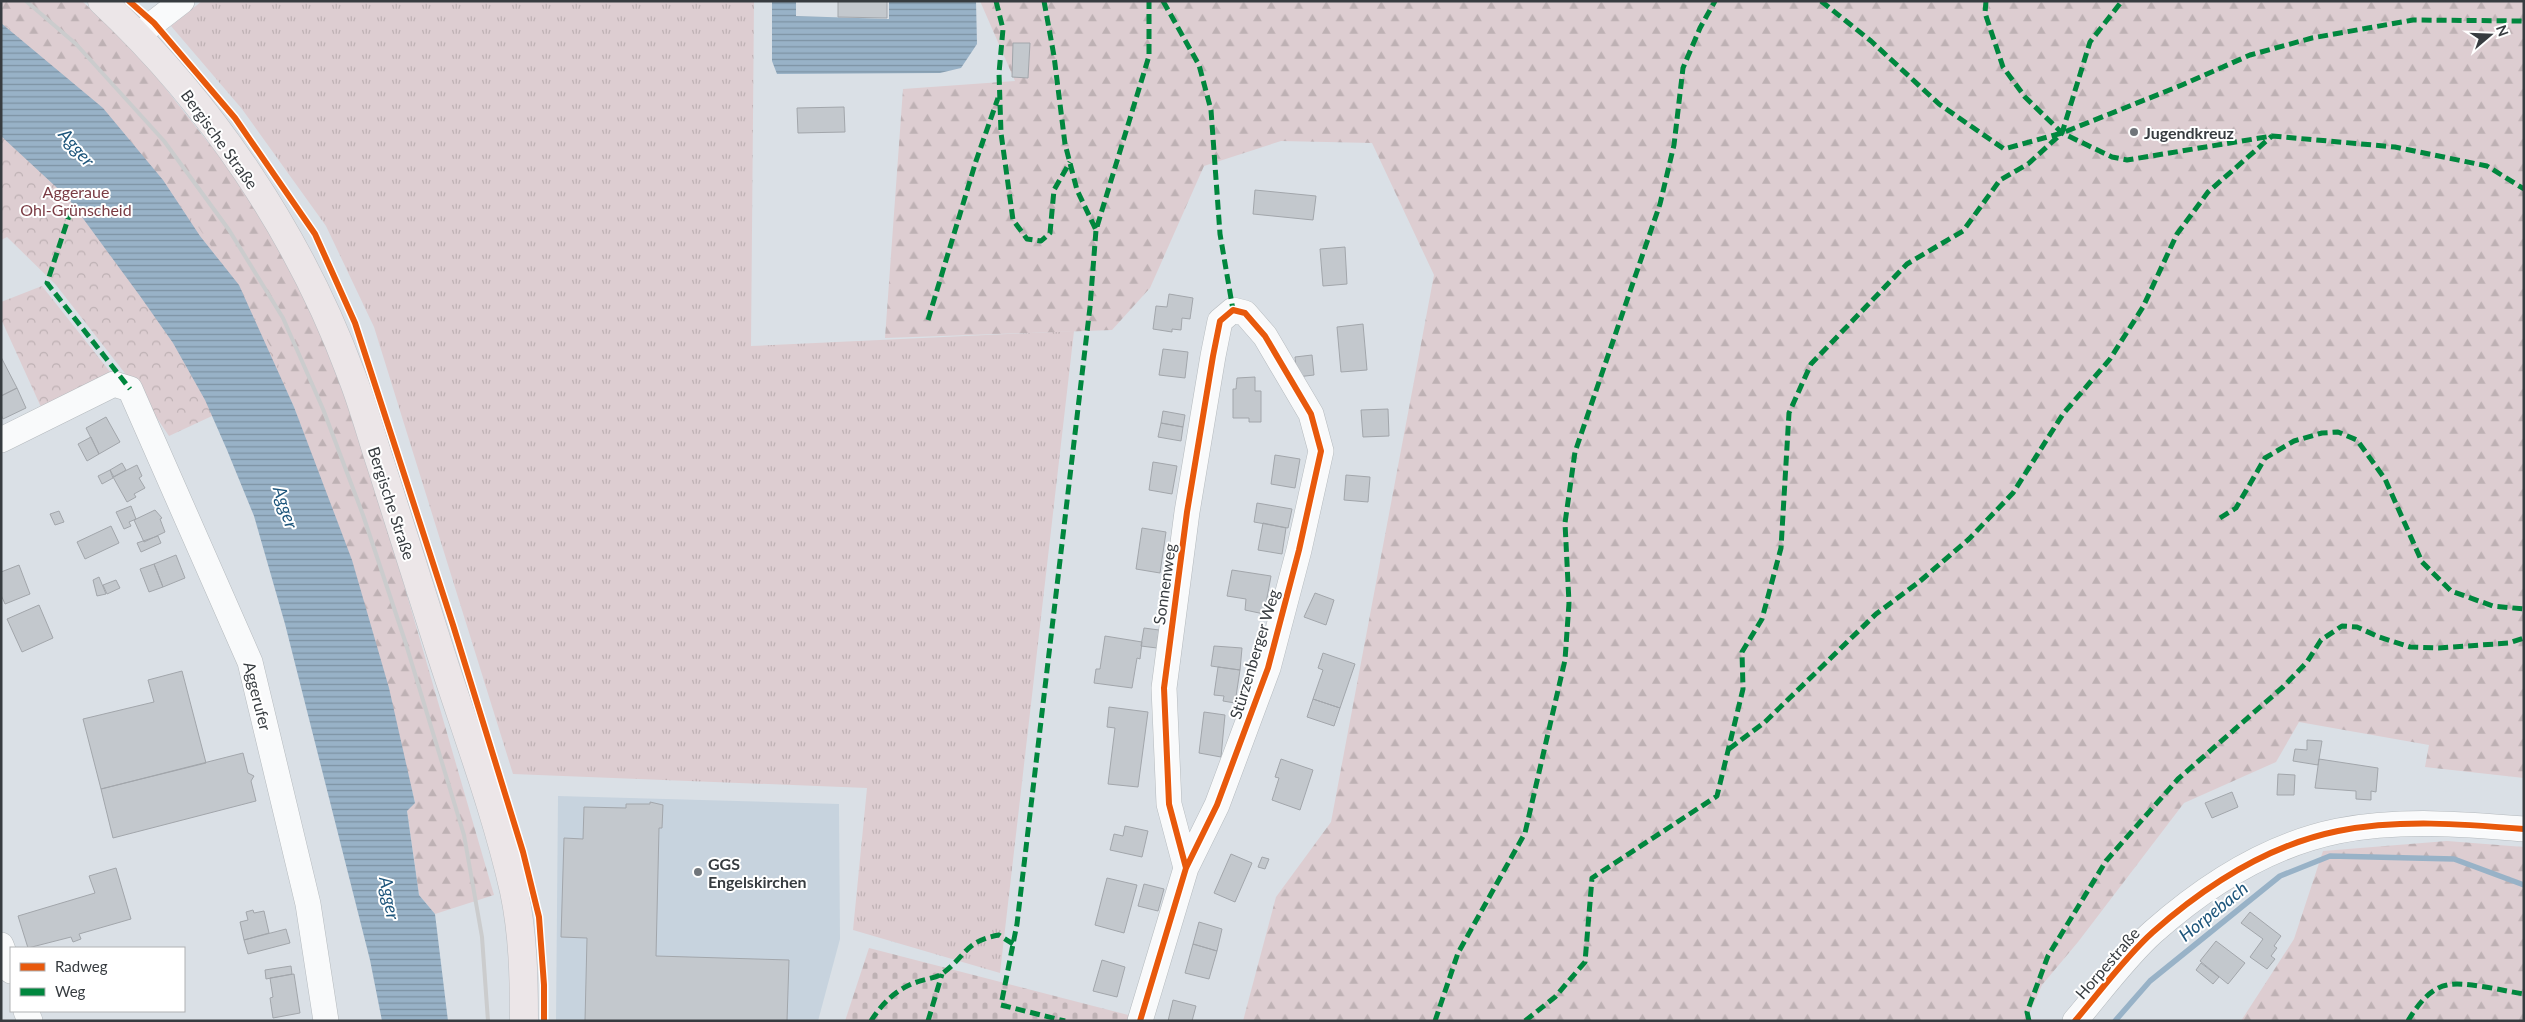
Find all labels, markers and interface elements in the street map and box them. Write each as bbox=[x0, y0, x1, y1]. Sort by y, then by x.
north arrow bbox=[2465, 10, 2515, 60]
text: N bbox=[2493, 23, 2513, 38]
street label: Bergische Straße bbox=[178, 86, 262, 192]
water label: Agger bbox=[54, 123, 100, 171]
place label: Jugendkreuz bbox=[2144, 123, 2234, 142]
marker: Jugendkreuz bbox=[2128, 126, 2140, 138]
park label: Aggeraue Ohl-Grünscheid bbox=[20, 182, 132, 219]
street label: Bergische Straße bbox=[365, 444, 419, 562]
water label: Agger bbox=[269, 482, 303, 532]
street label: Sonnenweg bbox=[1149, 542, 1179, 626]
street label: Stürzenberger Weg bbox=[1225, 587, 1283, 721]
street label: Aggerufer bbox=[240, 660, 276, 732]
place label: GGS Engelskirchen bbox=[708, 854, 807, 891]
marker: GGS Engelskirchen bbox=[692, 866, 704, 878]
water label: Agger bbox=[375, 874, 405, 922]
water label: Horpebach bbox=[2174, 876, 2252, 946]
street label: Horpestraße bbox=[2071, 923, 2143, 1003]
legend bbox=[10, 947, 185, 1012]
text: Radweg bbox=[55, 957, 108, 975]
text: Weg bbox=[55, 982, 86, 1000]

